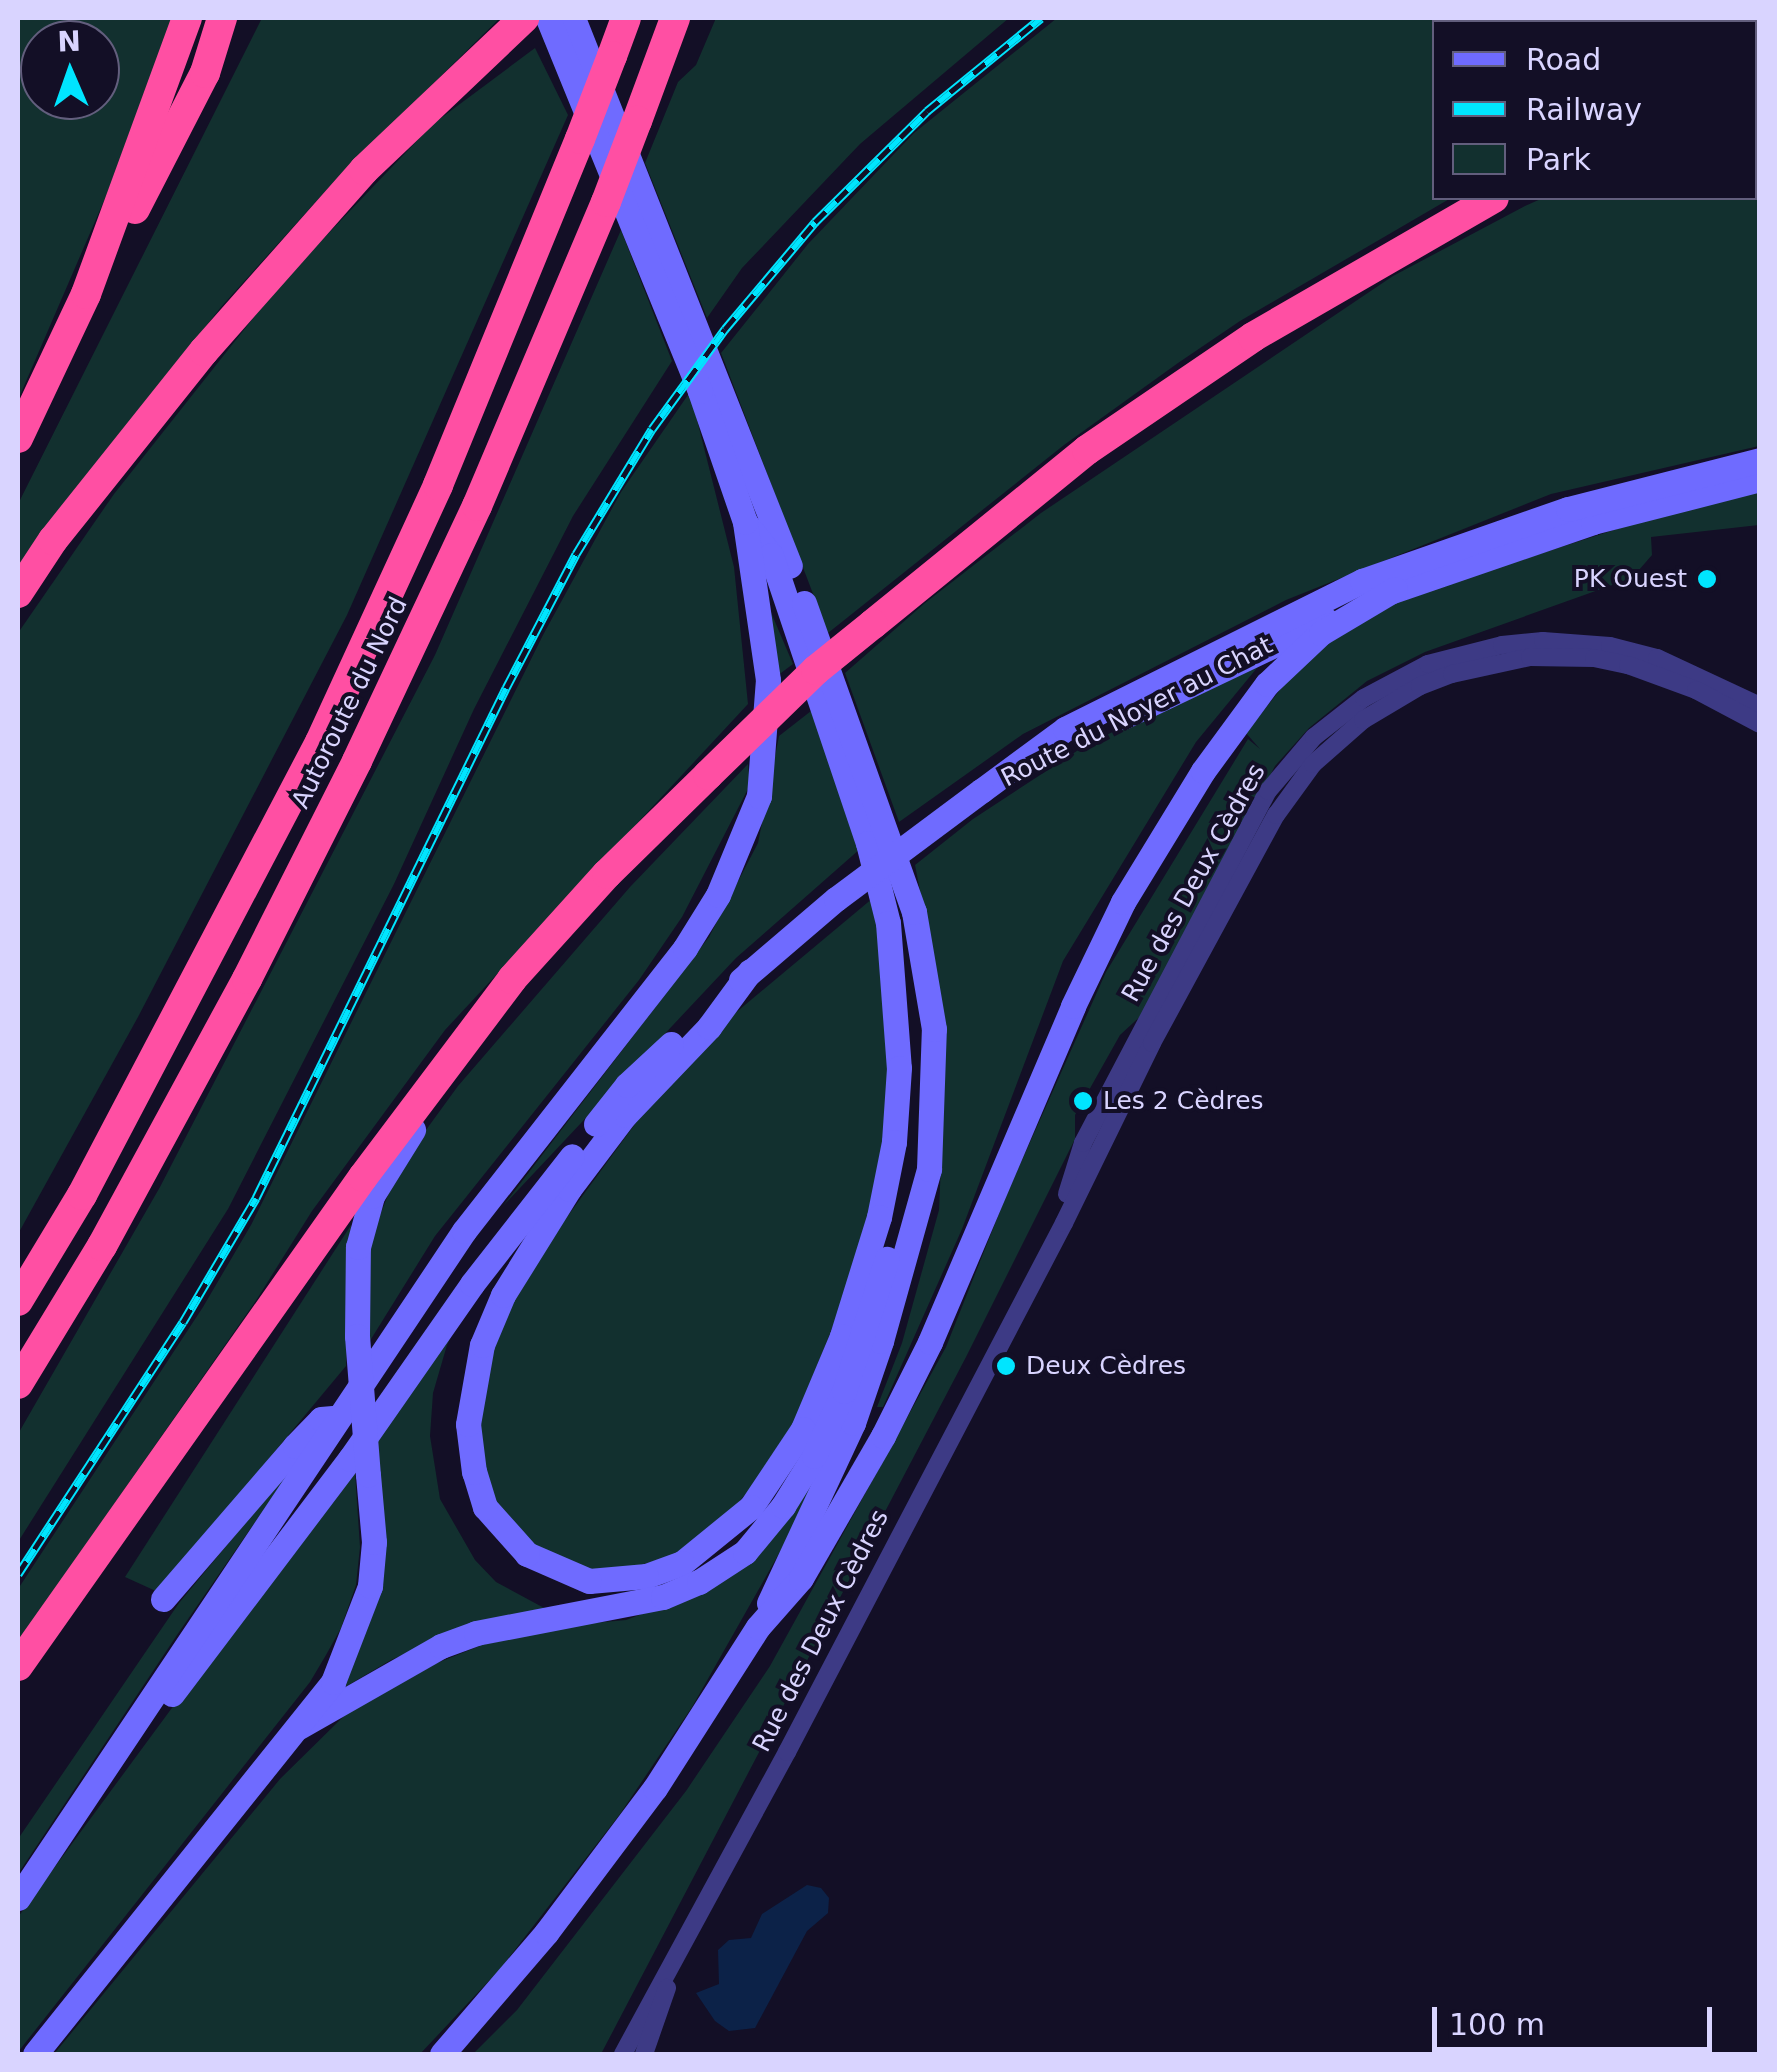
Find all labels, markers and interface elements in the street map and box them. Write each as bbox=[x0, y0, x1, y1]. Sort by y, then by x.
north arrow bbox=[20, 20, 120, 120]
legend bbox=[1432, 20, 1757, 200]
text: N bbox=[57, 25, 81, 58]
text: Road bbox=[1526, 42, 1601, 77]
text: Railway bbox=[1526, 92, 1642, 127]
text: Park bbox=[1526, 142, 1591, 177]
place label: PK Ouest bbox=[1574, 564, 1687, 594]
marker: PK Ouest bbox=[1696, 568, 1718, 590]
street label: Autoroute du Nord bbox=[286, 592, 414, 814]
street label: Route du Noyer au Chat bbox=[996, 631, 1278, 793]
street label: Rue des Deux Cèdres bbox=[1116, 759, 1272, 1007]
place label: Les 2 Cèdres bbox=[1103, 1086, 1264, 1116]
marker: Les 2 Cèdres bbox=[1072, 1090, 1094, 1112]
place label: Deux Cèdres bbox=[1026, 1351, 1186, 1381]
marker: Deux Cèdres bbox=[995, 1355, 1017, 1377]
street label: Rue des Deux Cèdres bbox=[747, 1505, 895, 1757]
scale bar bbox=[1437, 1987, 1717, 2049]
text: 100 m bbox=[1449, 2007, 1545, 2042]

